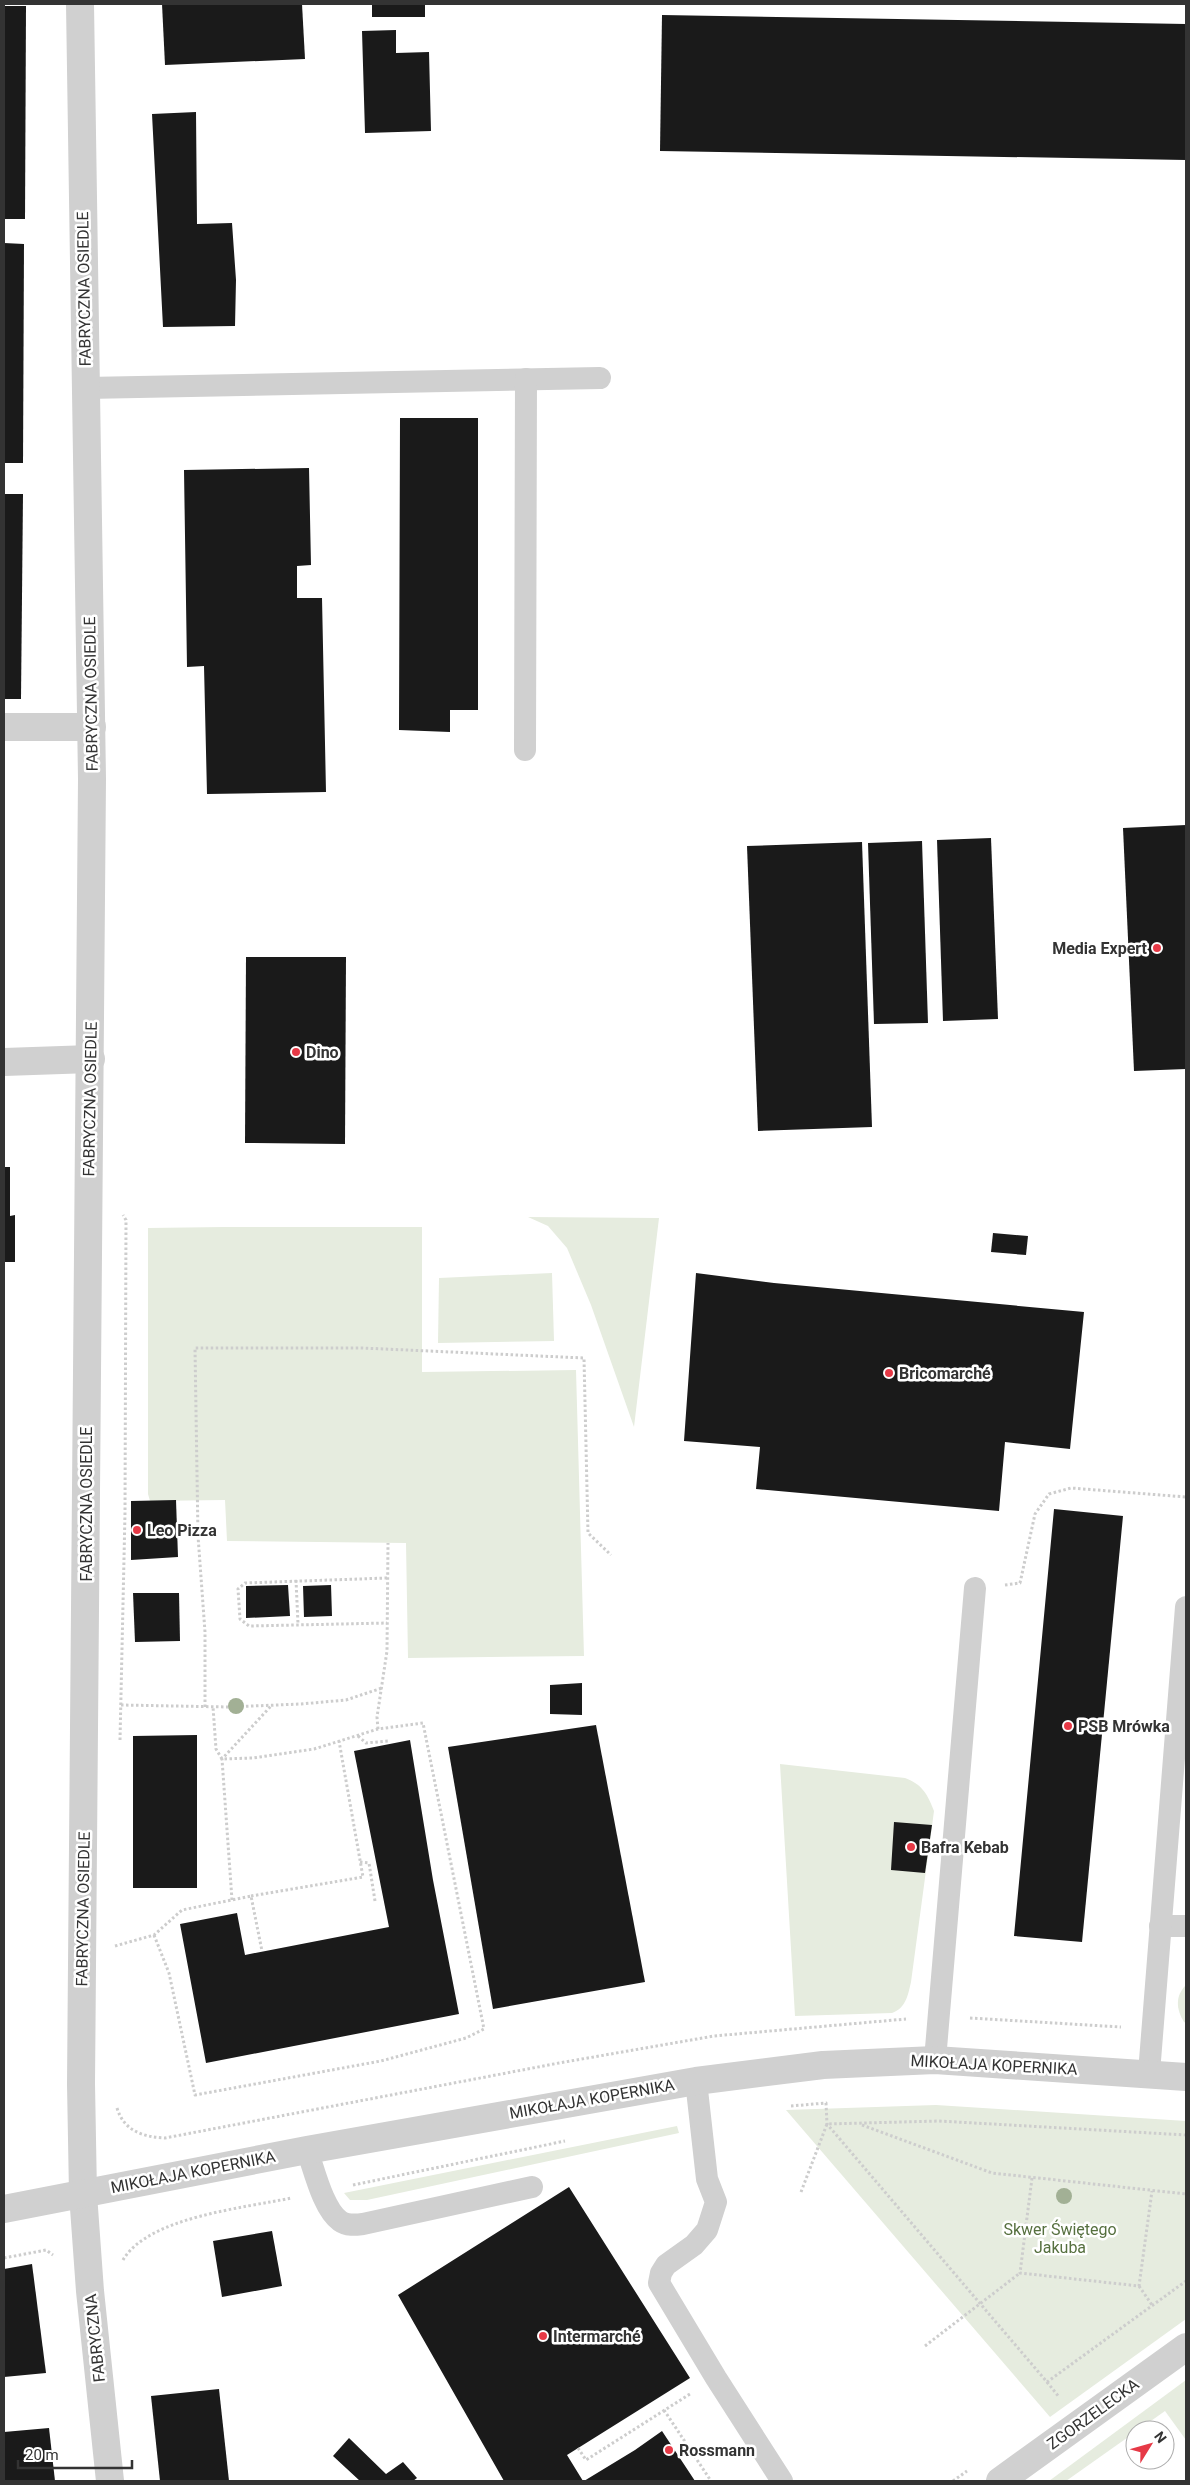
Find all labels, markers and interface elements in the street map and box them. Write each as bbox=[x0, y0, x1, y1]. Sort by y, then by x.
street label: FABRYCZNA OSIEDLE bbox=[73, 211, 95, 367]
street label: FABRYCZNA OSIEDLE bbox=[80, 616, 102, 772]
place label: Media Expert bbox=[1052, 939, 1148, 958]
marker: Media Expert bbox=[1151, 942, 1163, 954]
street label: FABRYCZNA OSIEDLE bbox=[79, 1021, 101, 1177]
place label: Dino bbox=[306, 1043, 339, 1062]
marker: Dino bbox=[290, 1046, 302, 1058]
place label: Bricomarché bbox=[899, 1364, 991, 1383]
marker: Bricomarché bbox=[883, 1367, 895, 1379]
street label: FABRYCZNA OSIEDLE bbox=[77, 1427, 96, 1581]
place label: Leo Pizza bbox=[147, 1521, 217, 1540]
marker: Leo Pizza bbox=[131, 1524, 143, 1536]
place label: PSB Mrówka bbox=[1078, 1717, 1170, 1736]
marker: PSB Mrówka bbox=[1062, 1720, 1074, 1732]
street label: FABRYCZNA OSIEDLE bbox=[72, 1831, 94, 1987]
place label: Bafra Kebab bbox=[921, 1838, 1009, 1857]
marker: Bafra Kebab bbox=[905, 1841, 917, 1853]
street label: MIKOŁAJA KOPERNIKA bbox=[910, 2051, 1079, 2079]
street label: MIKOŁAJA KOPERNIKA bbox=[508, 2075, 677, 2123]
street label: MIKOŁAJA KOPERNIKA bbox=[109, 2147, 277, 2197]
park label: Skwer Świętego Jakuba bbox=[1003, 2219, 1117, 2257]
street label: FABRYCZNA bbox=[81, 2292, 109, 2383]
place label: Intermarché bbox=[553, 2327, 641, 2346]
marker: Intermarché bbox=[537, 2330, 549, 2342]
street label: ZGORZELECKA bbox=[1044, 2374, 1143, 2454]
north arrow bbox=[1125, 2420, 1175, 2470]
text: N bbox=[1151, 2428, 1170, 2446]
scale bar bbox=[18, 2438, 131, 2470]
place label: Rossmann bbox=[679, 2441, 755, 2460]
marker: Rossmann bbox=[663, 2444, 675, 2456]
text: 20 m bbox=[25, 2446, 59, 2464]

